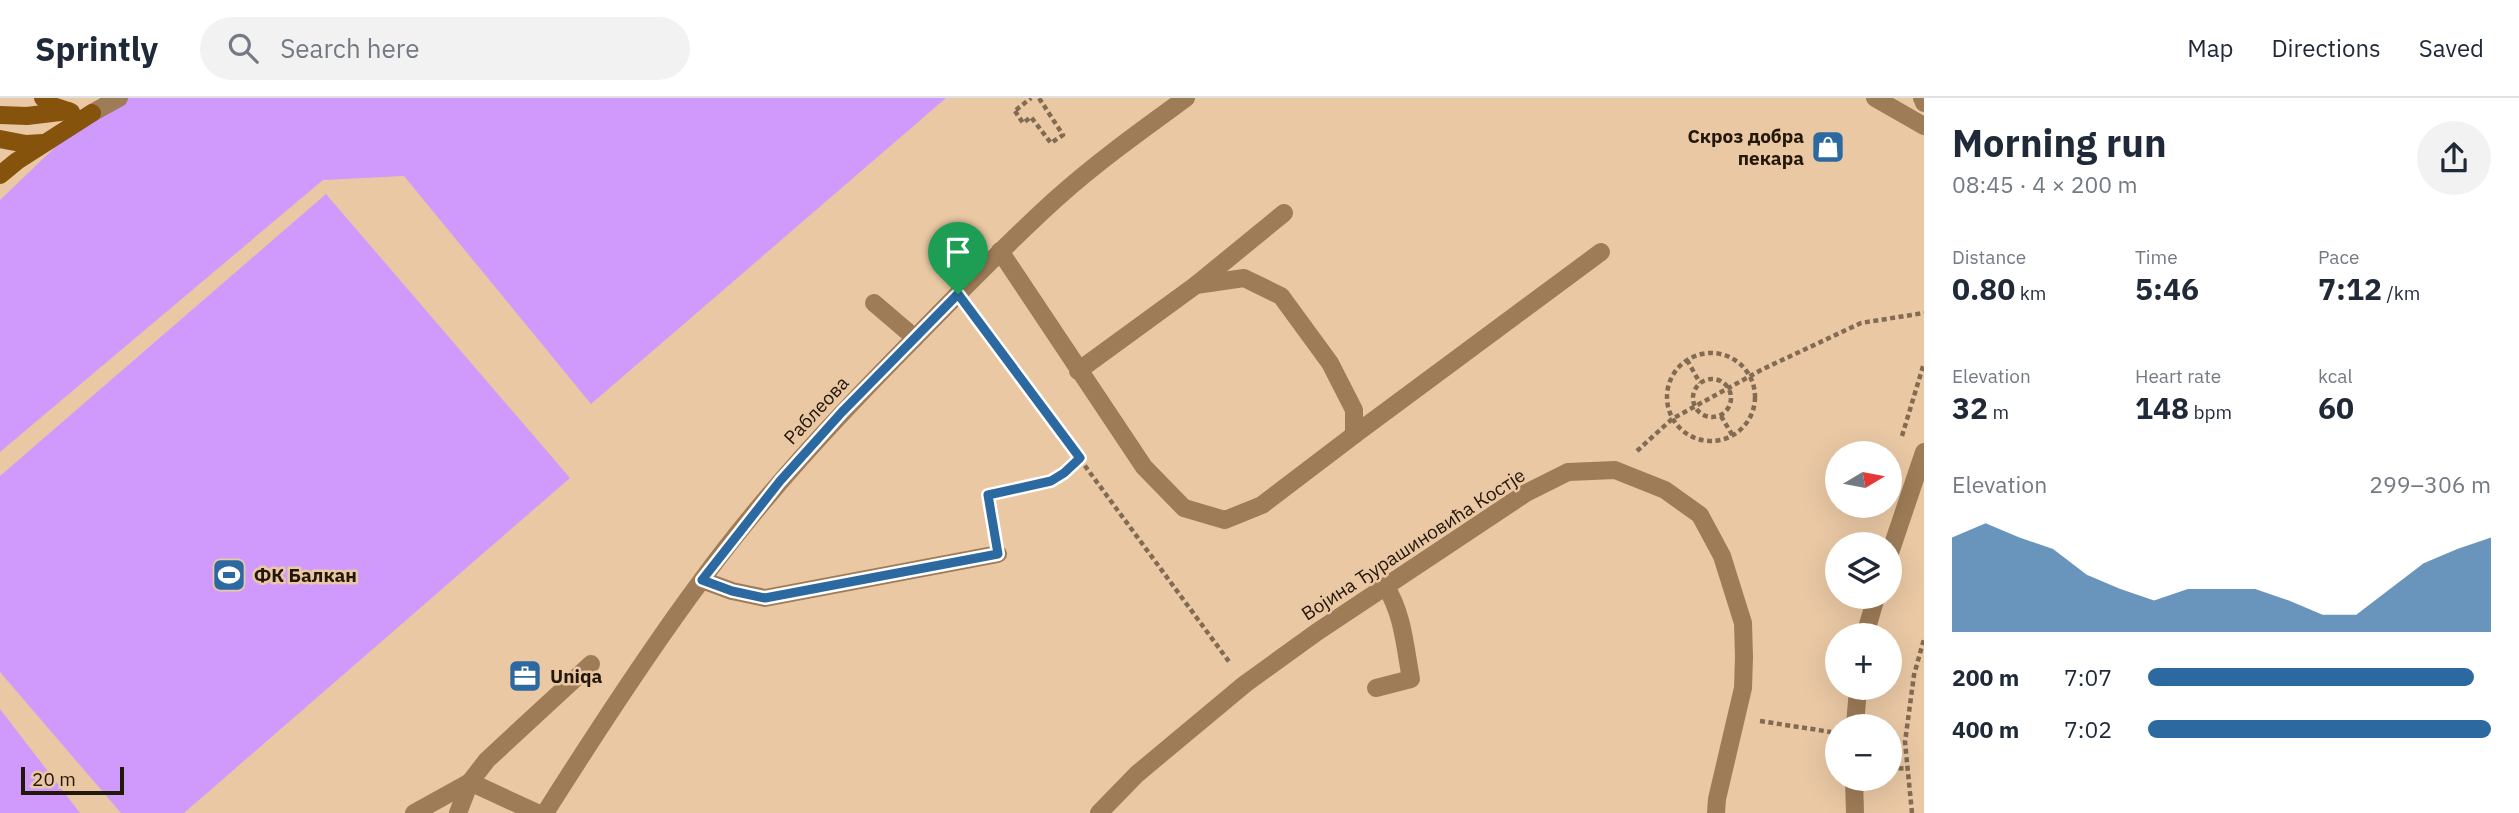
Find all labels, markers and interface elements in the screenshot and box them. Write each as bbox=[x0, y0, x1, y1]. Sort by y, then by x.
search box bbox=[200, 17, 690, 80]
text: Sprintly bbox=[35, 27, 158, 70]
icon: search bbox=[224, 29, 262, 67]
text: Search here bbox=[280, 31, 420, 65]
text: Map bbox=[2187, 32, 2233, 64]
text: Directions bbox=[2271, 32, 2381, 64]
text: Saved bbox=[2419, 32, 2484, 64]
text: Morning run bbox=[1952, 118, 2167, 167]
button: share bbox=[2417, 121, 2491, 195]
place label: Скроз добра пекара bbox=[1687, 124, 1804, 170]
shop icon: Скроз добра пекара bbox=[1809, 128, 1847, 166]
text: 08:45 · 4 × 200 m bbox=[1952, 169, 2138, 199]
pin bbox=[928, 222, 988, 294]
icon: arrive bbox=[939, 233, 977, 271]
text: Distance bbox=[1952, 245, 2026, 269]
text: Time bbox=[2135, 245, 2178, 269]
text: Pace bbox=[2318, 245, 2359, 269]
text: 0.80 bbox=[1952, 269, 2015, 308]
text: 5:46 bbox=[2135, 269, 2199, 308]
text: 7:12 bbox=[2318, 269, 2382, 308]
text: km bbox=[2015, 281, 2046, 305]
text: /km bbox=[2382, 281, 2420, 305]
text: Elevation bbox=[1952, 364, 2031, 388]
text: Heart rate bbox=[2135, 364, 2221, 388]
text: kcal bbox=[2318, 364, 2353, 388]
street label: Раблеова bbox=[778, 371, 854, 449]
text: 32 bbox=[1952, 388, 1988, 427]
text: 148 bbox=[2135, 388, 2189, 427]
text: 60 bbox=[2318, 388, 2354, 427]
text: m bbox=[1988, 400, 2009, 424]
text: bpm bbox=[2189, 400, 2232, 424]
north arrow bbox=[1825, 441, 1902, 518]
map controls bbox=[1825, 441, 1902, 791]
street label: Војина Ђурашиновића Костје bbox=[1297, 463, 1529, 625]
text: Elevation bbox=[1952, 469, 2047, 499]
text: 299–306 m bbox=[2369, 469, 2491, 499]
button: layers bbox=[1825, 532, 1902, 609]
sports icon: ФК Балкан bbox=[210, 556, 248, 594]
place label: ФК Балкан bbox=[254, 563, 357, 587]
button: + bbox=[1825, 623, 1902, 700]
office icon: Uniqa bbox=[506, 657, 544, 695]
text: 200 m bbox=[1952, 662, 2019, 692]
text: 7:07 bbox=[2064, 662, 2112, 692]
place label: Uniqa bbox=[550, 664, 602, 688]
button: − bbox=[1825, 714, 1902, 791]
text: 400 m bbox=[1952, 714, 2019, 744]
text: 7:02 bbox=[2064, 714, 2112, 744]
scale bar bbox=[21, 764, 124, 796]
text: 20 m bbox=[32, 767, 76, 791]

